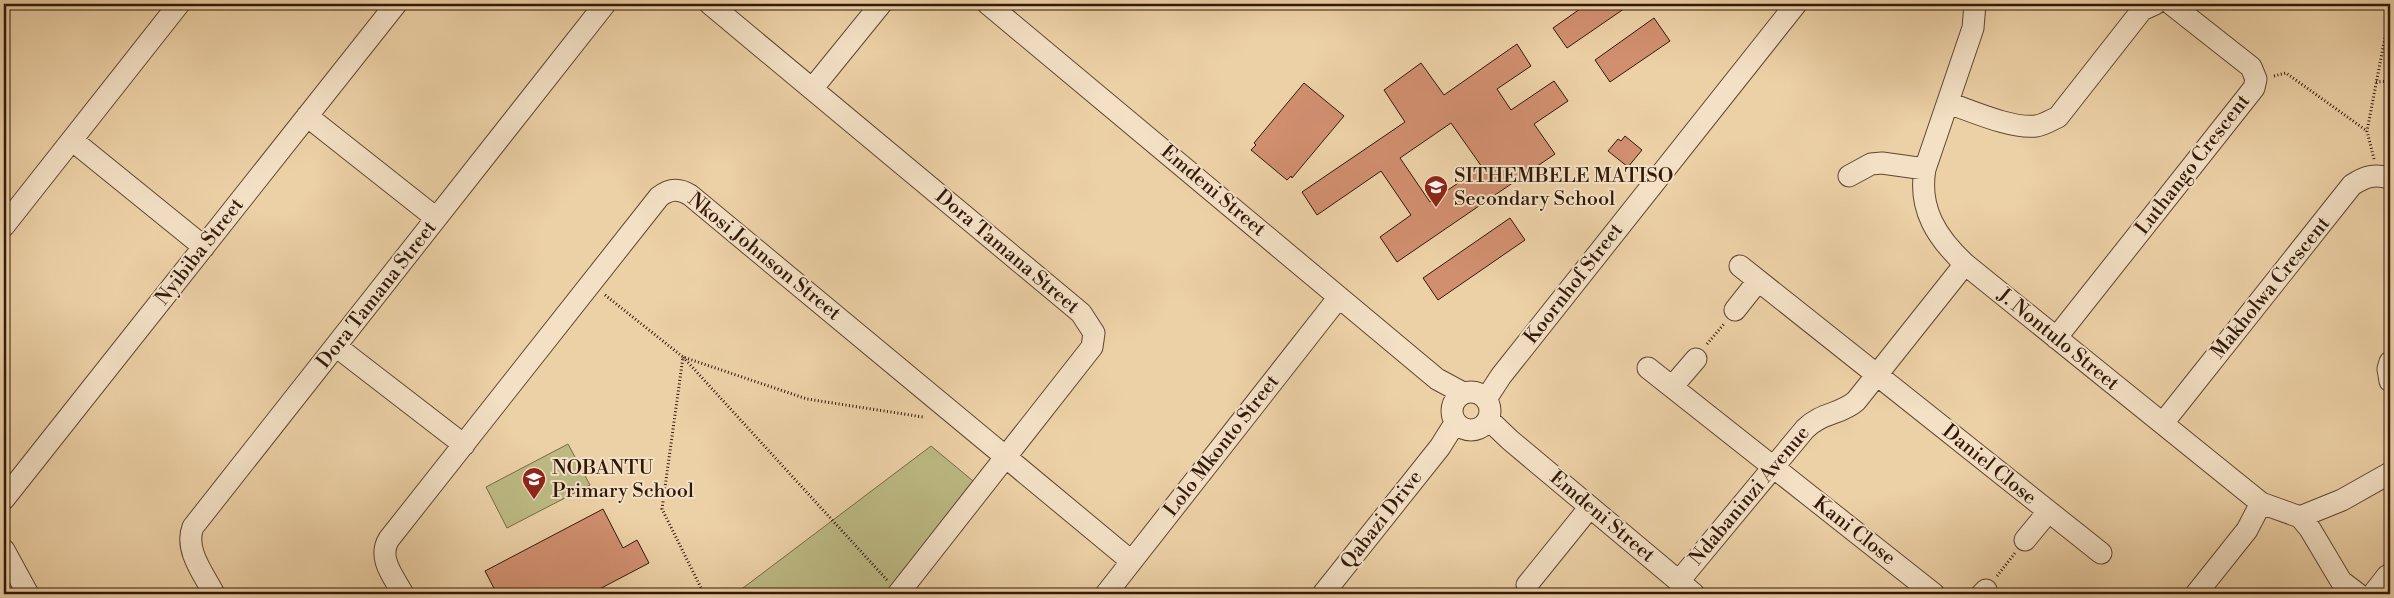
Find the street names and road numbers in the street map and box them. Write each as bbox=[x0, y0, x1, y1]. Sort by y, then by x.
street label: Luthango Crescent bbox=[2130, 90, 2256, 240]
street label: Emdeni Street bbox=[1155, 140, 1271, 242]
street label: Dora Tamana Street bbox=[930, 184, 1084, 320]
street label: Nkosi Johnson Street bbox=[682, 188, 846, 326]
street label: Nyibiba Street bbox=[150, 193, 250, 311]
street label: Makholwa Crescent bbox=[2206, 212, 2336, 364]
street label: Dora Tamana Street bbox=[312, 216, 442, 374]
street label: Koornhof Street bbox=[1519, 219, 1629, 349]
street label: J. Nontulo Street bbox=[1991, 283, 2124, 397]
street label: Lolo Mkonto Street bbox=[1159, 370, 1285, 522]
street label: Daniel Close bbox=[1937, 419, 2041, 511]
street label: Ndabaninzi Avenue bbox=[1684, 421, 1816, 571]
street label: Qabazi Drive bbox=[1336, 466, 1428, 574]
street label: Emdeni Street bbox=[1544, 466, 1660, 568]
street label: Kani Close bbox=[1808, 491, 1900, 571]

